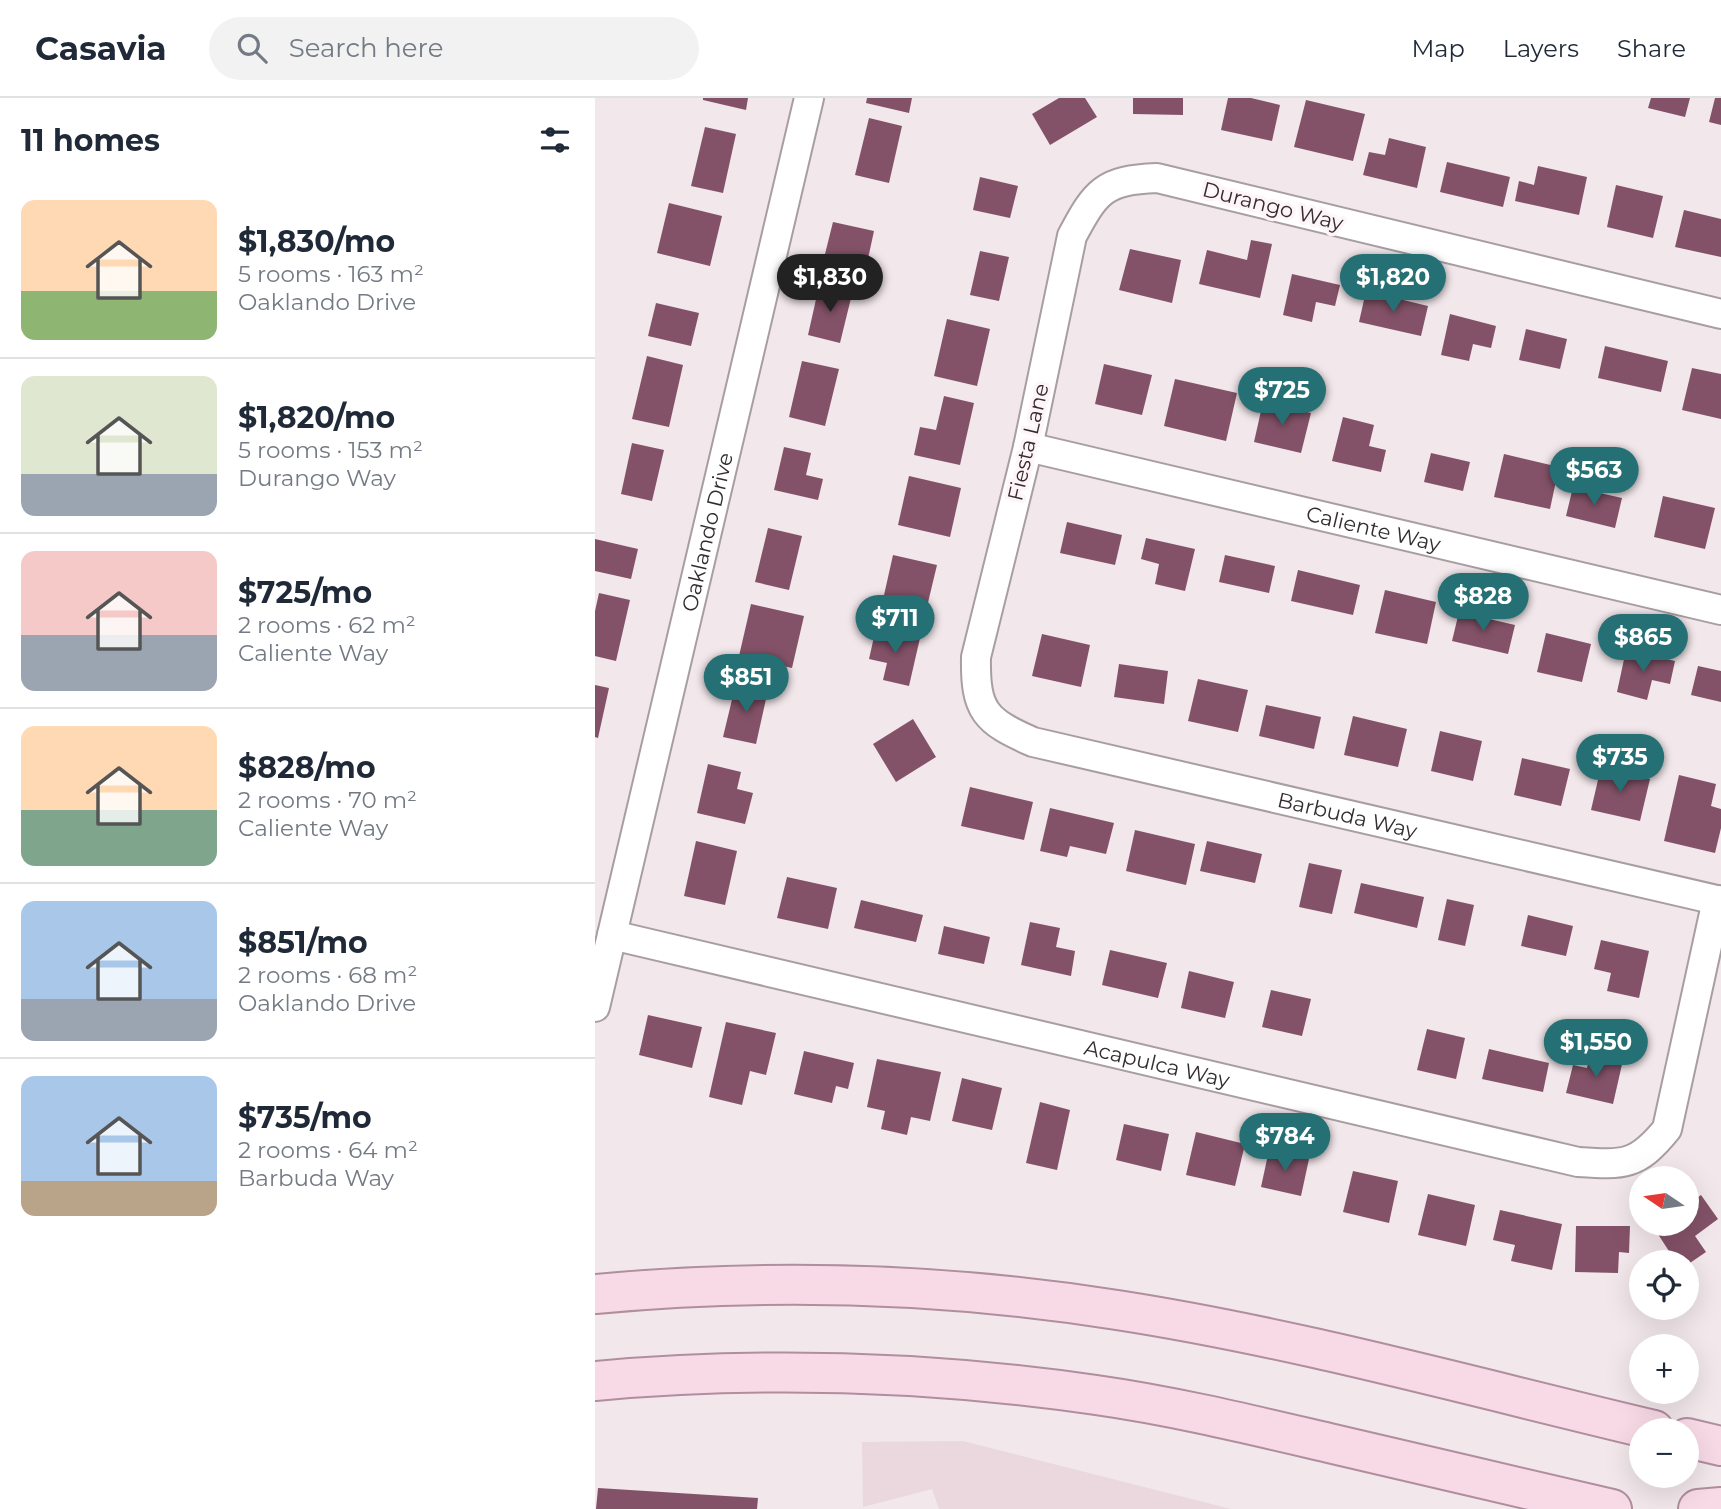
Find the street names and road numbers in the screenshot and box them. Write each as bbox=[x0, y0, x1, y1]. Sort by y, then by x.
street label: Durango Way bbox=[1200, 176, 1347, 236]
street label: Fiesta Lane bbox=[1002, 381, 1054, 503]
street label: Oaklando Drive bbox=[676, 450, 738, 614]
street label: Caliente Way bbox=[1304, 500, 1444, 556]
street label: Barbuda Way bbox=[1275, 786, 1420, 843]
street label: Acapulca Way bbox=[1082, 1034, 1233, 1092]

